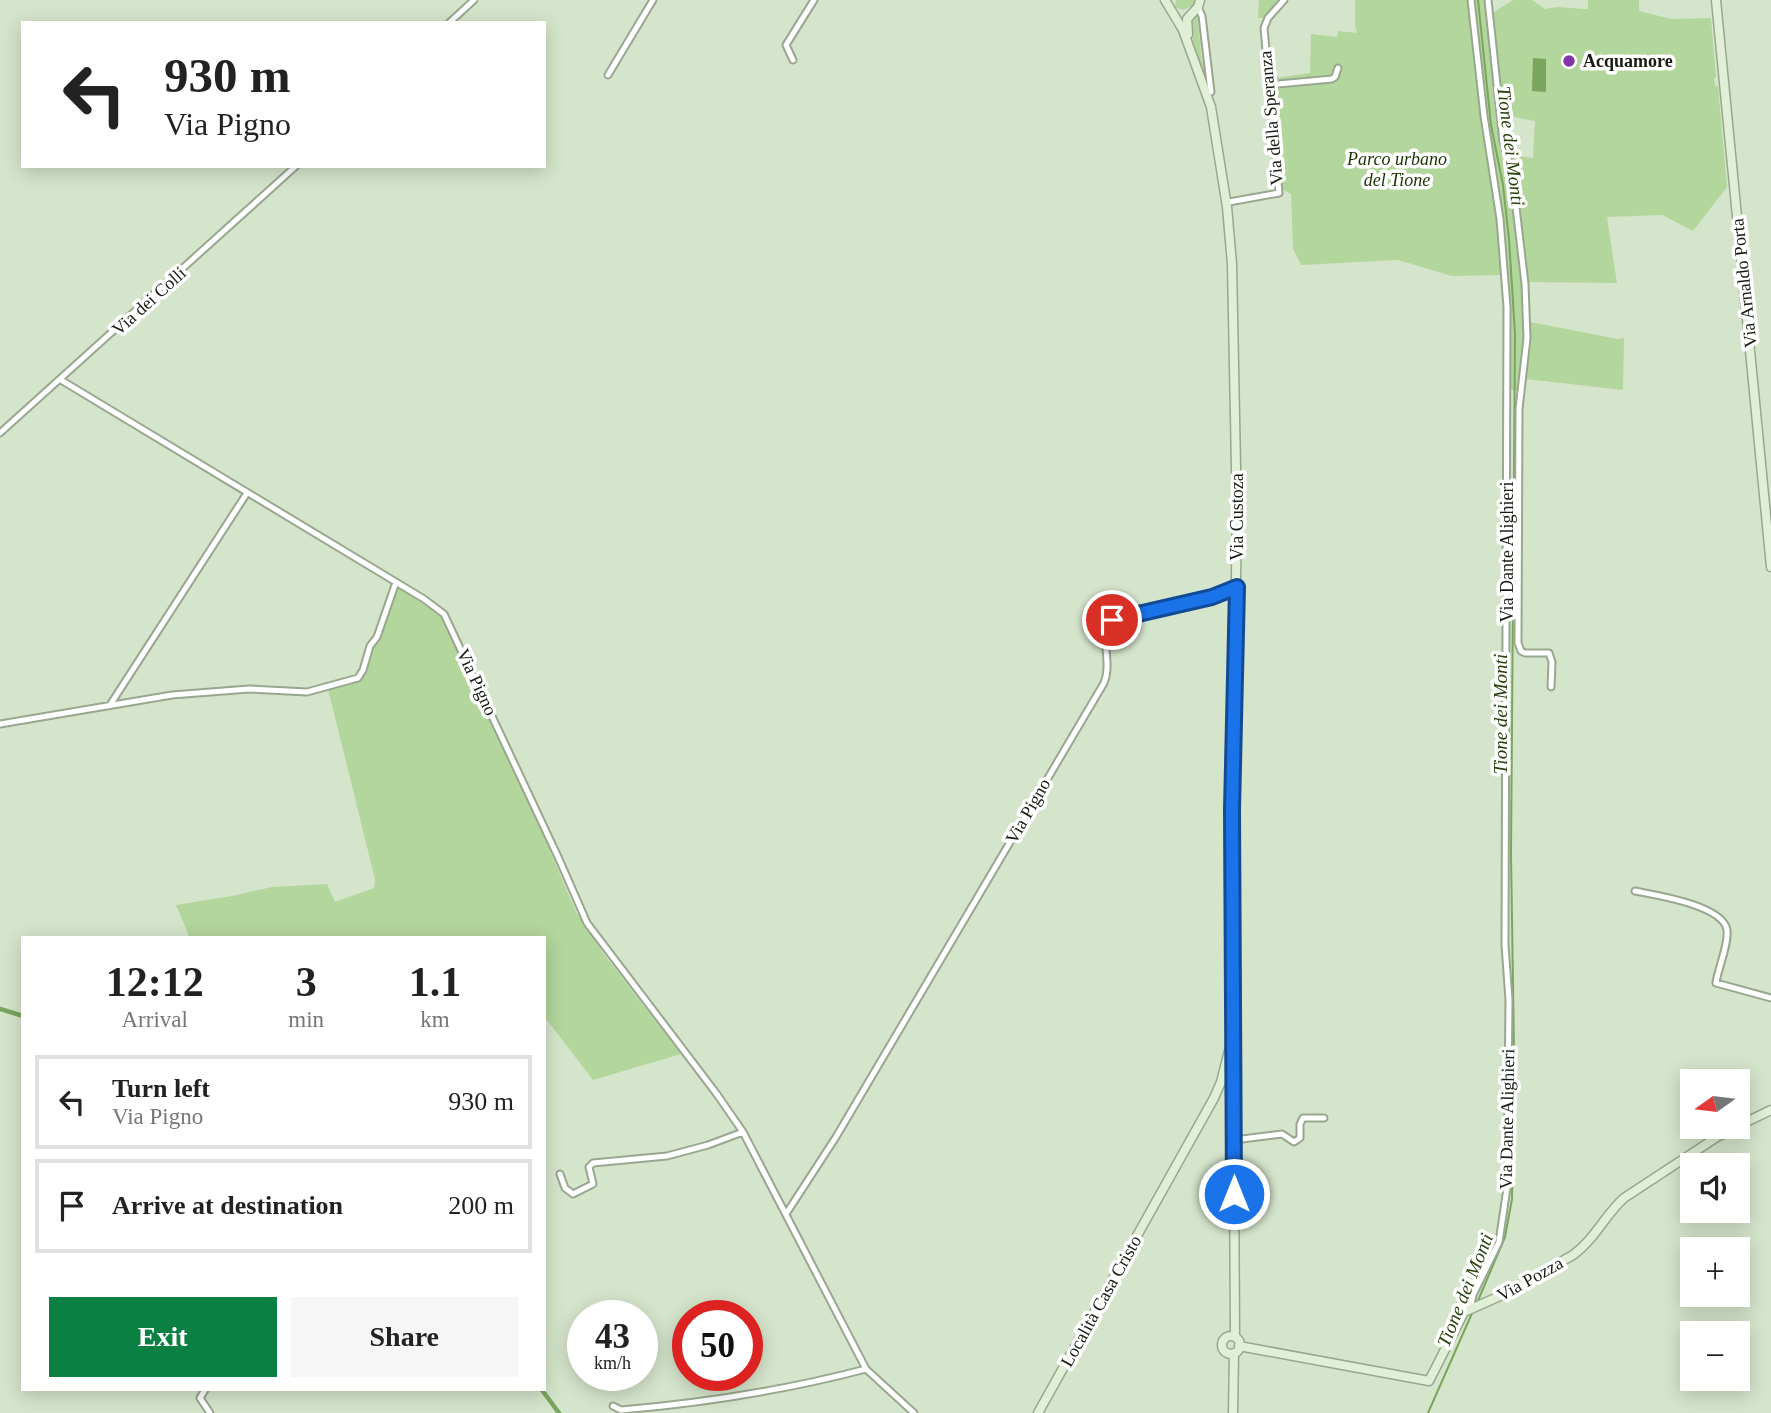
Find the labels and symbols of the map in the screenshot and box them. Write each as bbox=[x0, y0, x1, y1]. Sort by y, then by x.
street label: Via della Speranza bbox=[1255, 50, 1287, 186]
place label: Acquamore bbox=[1583, 51, 1673, 71]
marker: Acquamore bbox=[1561, 53, 1577, 69]
water label: Tione dei Monti bbox=[1493, 85, 1529, 207]
park label: Parco urbano del Tione bbox=[1346, 149, 1447, 190]
street label: Via Arnaldo Porta bbox=[1727, 217, 1761, 349]
street label: Via dei Colli bbox=[108, 263, 190, 339]
street label: Via Custoza bbox=[1227, 473, 1247, 561]
street label: Via Dante Alighieri bbox=[1497, 482, 1517, 622]
pin bbox=[1082, 590, 1142, 650]
street label: Via Pigno bbox=[453, 645, 501, 719]
water label: Tione dei Monti bbox=[1490, 654, 1511, 774]
street label: Via Pigno bbox=[1001, 775, 1055, 847]
street label: Via Dante Alighieri bbox=[1496, 1048, 1518, 1190]
north arrow bbox=[1680, 1069, 1750, 1139]
position arrow bbox=[1197, 1157, 1271, 1231]
water label: Tione dei Monti bbox=[1433, 1230, 1497, 1350]
street label: Località Casa Cristo bbox=[1057, 1232, 1145, 1370]
street label: Via Pozza bbox=[1493, 1253, 1567, 1305]
speed limit sign: 50 bbox=[672, 1300, 763, 1391]

